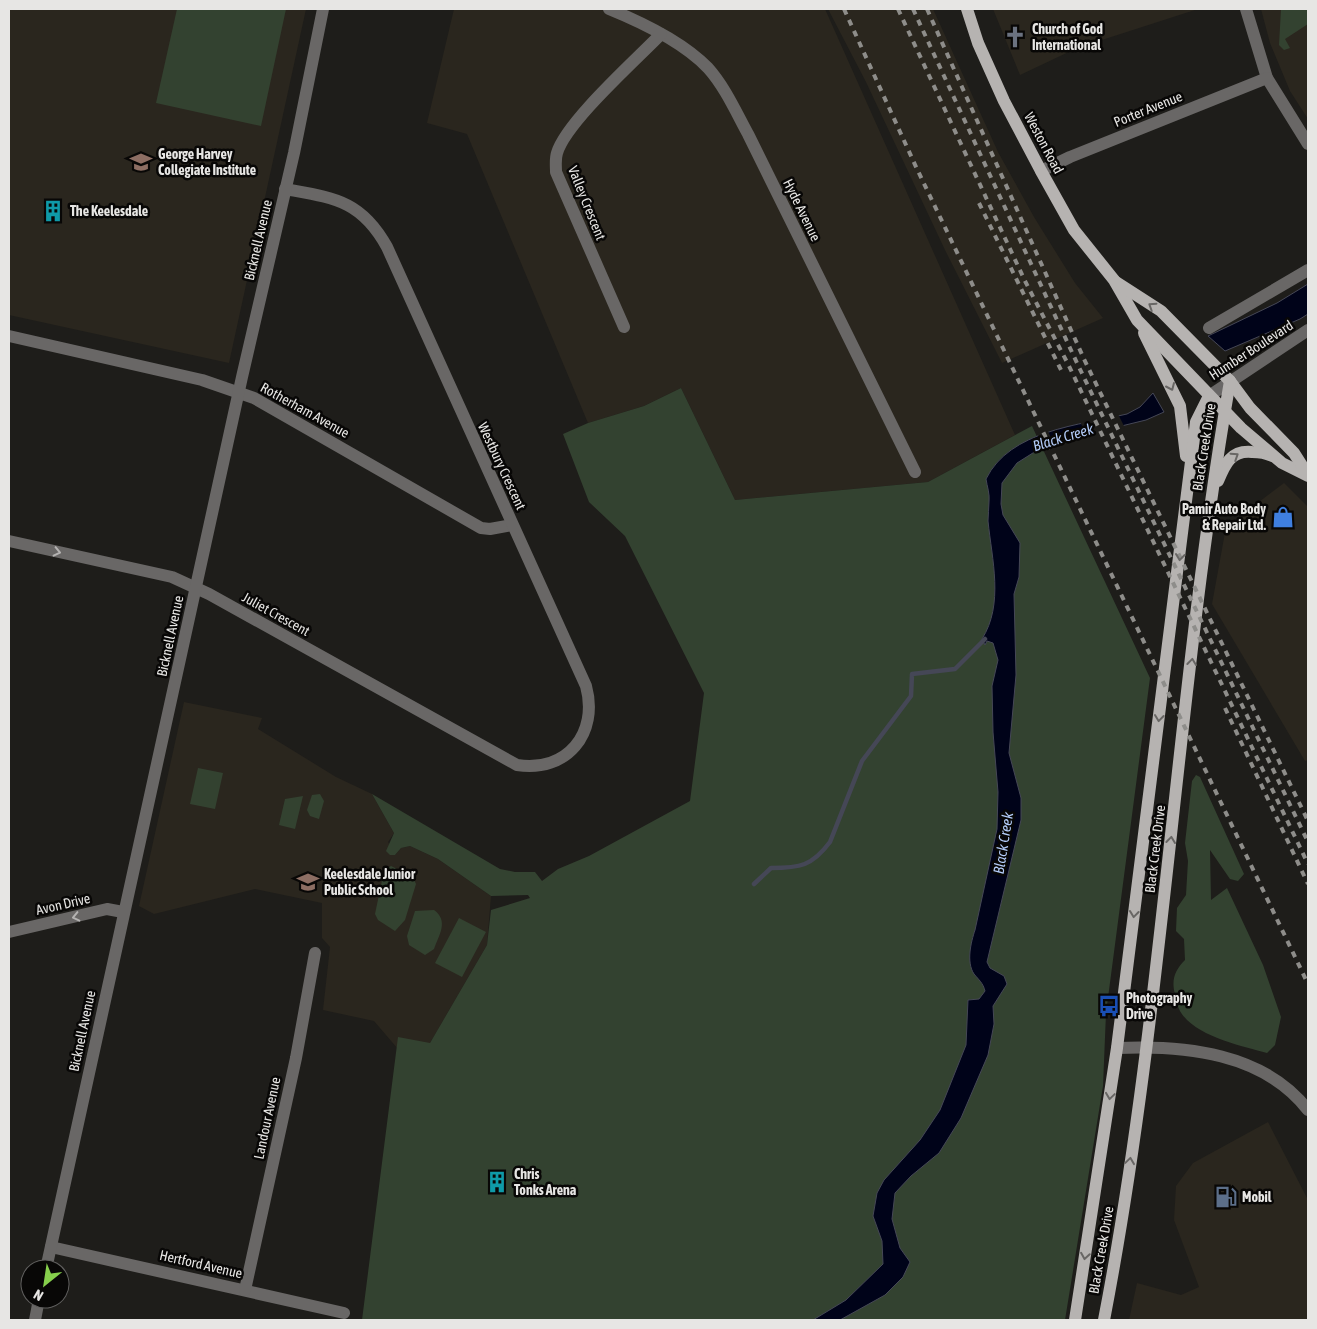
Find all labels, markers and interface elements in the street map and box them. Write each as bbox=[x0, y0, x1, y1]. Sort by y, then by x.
place label: Church of God International bbox=[1032, 21, 1103, 53]
church icon: Church of God International bbox=[1002, 24, 1028, 50]
street label: Porter Avenue bbox=[1111, 88, 1185, 130]
street label: Weston Road bbox=[1021, 110, 1067, 176]
place label: George Harvey Collegiate Institute bbox=[158, 146, 256, 178]
school or university icon: George Harvey Collegiate Institute bbox=[128, 149, 154, 175]
street label: Valley Crescent bbox=[565, 164, 609, 242]
street label: Hyde Avenue bbox=[780, 176, 824, 244]
building icon: The Keelesdale bbox=[40, 198, 66, 224]
street label: Bicknell Avenue bbox=[241, 198, 275, 282]
place label: The Keelesdale bbox=[70, 203, 148, 219]
one-way arrow bbox=[1148, 303, 1158, 312]
street label: Humber Boulevard bbox=[1206, 317, 1296, 383]
street label: Rotherham Avenue bbox=[258, 379, 352, 441]
one-way arrow bbox=[1165, 382, 1176, 391]
street label: Black Creek Drive bbox=[1189, 402, 1219, 492]
street label: Westbury Crescent bbox=[475, 420, 529, 512]
water label: Black Creek bbox=[1031, 420, 1096, 454]
one-way arrow bbox=[1229, 453, 1239, 462]
place label: Pamir Auto Body & Repair Ltd. bbox=[1182, 501, 1267, 533]
shop icon: Pamir Auto Body & Repair Ltd. bbox=[1270, 504, 1296, 530]
one-way arrow bbox=[53, 546, 62, 557]
one-way arrow bbox=[1175, 553, 1185, 561]
street label: Juliet Crescent bbox=[240, 589, 312, 639]
street label: Bicknell Avenue bbox=[154, 594, 186, 678]
one-way arrow bbox=[1186, 657, 1197, 665]
one-way arrow bbox=[1154, 714, 1165, 722]
street label: Black Creek Drive bbox=[1142, 804, 1168, 894]
water label: Black Creek bbox=[990, 810, 1016, 875]
one-way arrow bbox=[1165, 836, 1176, 844]
place label: Keelesdale Junior Public School bbox=[324, 866, 416, 898]
school or university icon: Keelesdale Junior Public School bbox=[295, 869, 321, 895]
street label: Avon Drive bbox=[34, 890, 92, 918]
one-way arrow bbox=[1130, 910, 1140, 918]
one-way arrow bbox=[71, 911, 80, 922]
street label: Bicknell Avenue bbox=[66, 989, 98, 1073]
place label: Photography Drive bbox=[1126, 990, 1193, 1022]
bus stop icon: Photography Drive bbox=[1096, 993, 1122, 1019]
street label: Landour Avenue bbox=[250, 1075, 284, 1161]
one-way arrow bbox=[1106, 1092, 1116, 1100]
one-way arrow bbox=[1124, 1157, 1135, 1165]
place label: Chris Tonks Arena bbox=[514, 1166, 577, 1198]
building icon: Chris Tonks Arena bbox=[484, 1169, 510, 1195]
fuel station icon: Mobil bbox=[1213, 1184, 1239, 1210]
place label: Mobil bbox=[1242, 1189, 1272, 1205]
street label: Black Creek Drive bbox=[1085, 1205, 1117, 1295]
street label: Hertford Avenue bbox=[158, 1247, 244, 1281]
one-way arrow bbox=[1081, 1252, 1091, 1261]
north arrow bbox=[20, 1259, 70, 1309]
text: N bbox=[31, 1286, 46, 1304]

